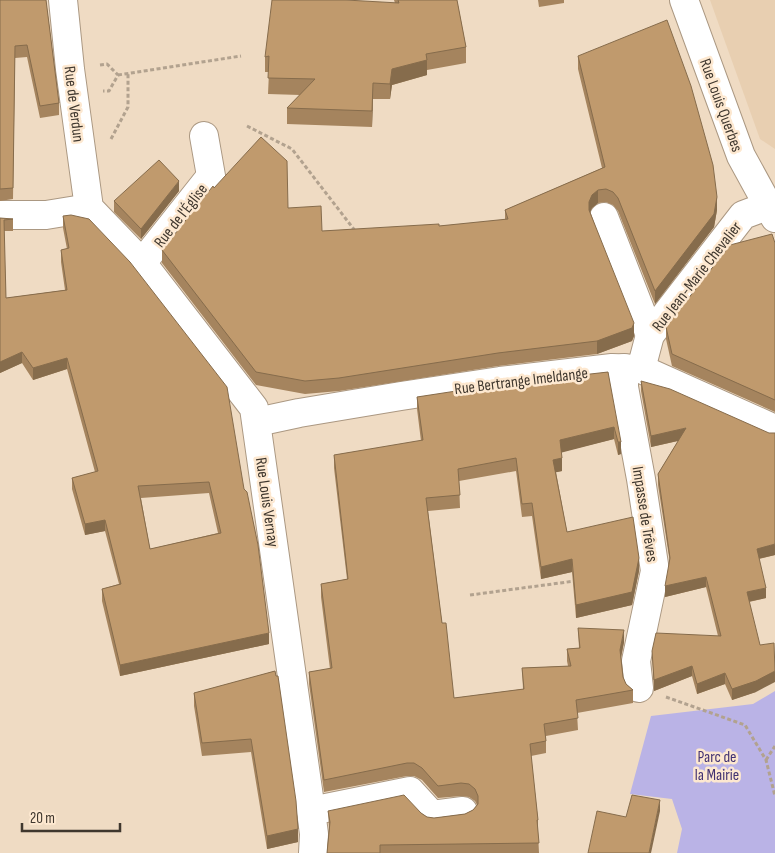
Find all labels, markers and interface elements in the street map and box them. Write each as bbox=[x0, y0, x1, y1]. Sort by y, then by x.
street label: Rue Louis Querbes bbox=[695, 56, 746, 155]
street label: Rue de Verdun bbox=[59, 65, 88, 143]
street label: Rue de l'Église bbox=[150, 180, 212, 252]
street label: Rue Jean-Marie Chevalier bbox=[648, 218, 746, 336]
street label: Rue Bertrange Imeldange bbox=[453, 364, 589, 399]
street label: Rue Louis Vernay bbox=[251, 456, 282, 548]
street label: Impasse de Trêves bbox=[628, 465, 661, 564]
park label: Parc de la Mairie bbox=[695, 748, 739, 785]
scale bar bbox=[22, 800, 120, 832]
text: 20 m bbox=[30, 809, 55, 828]

